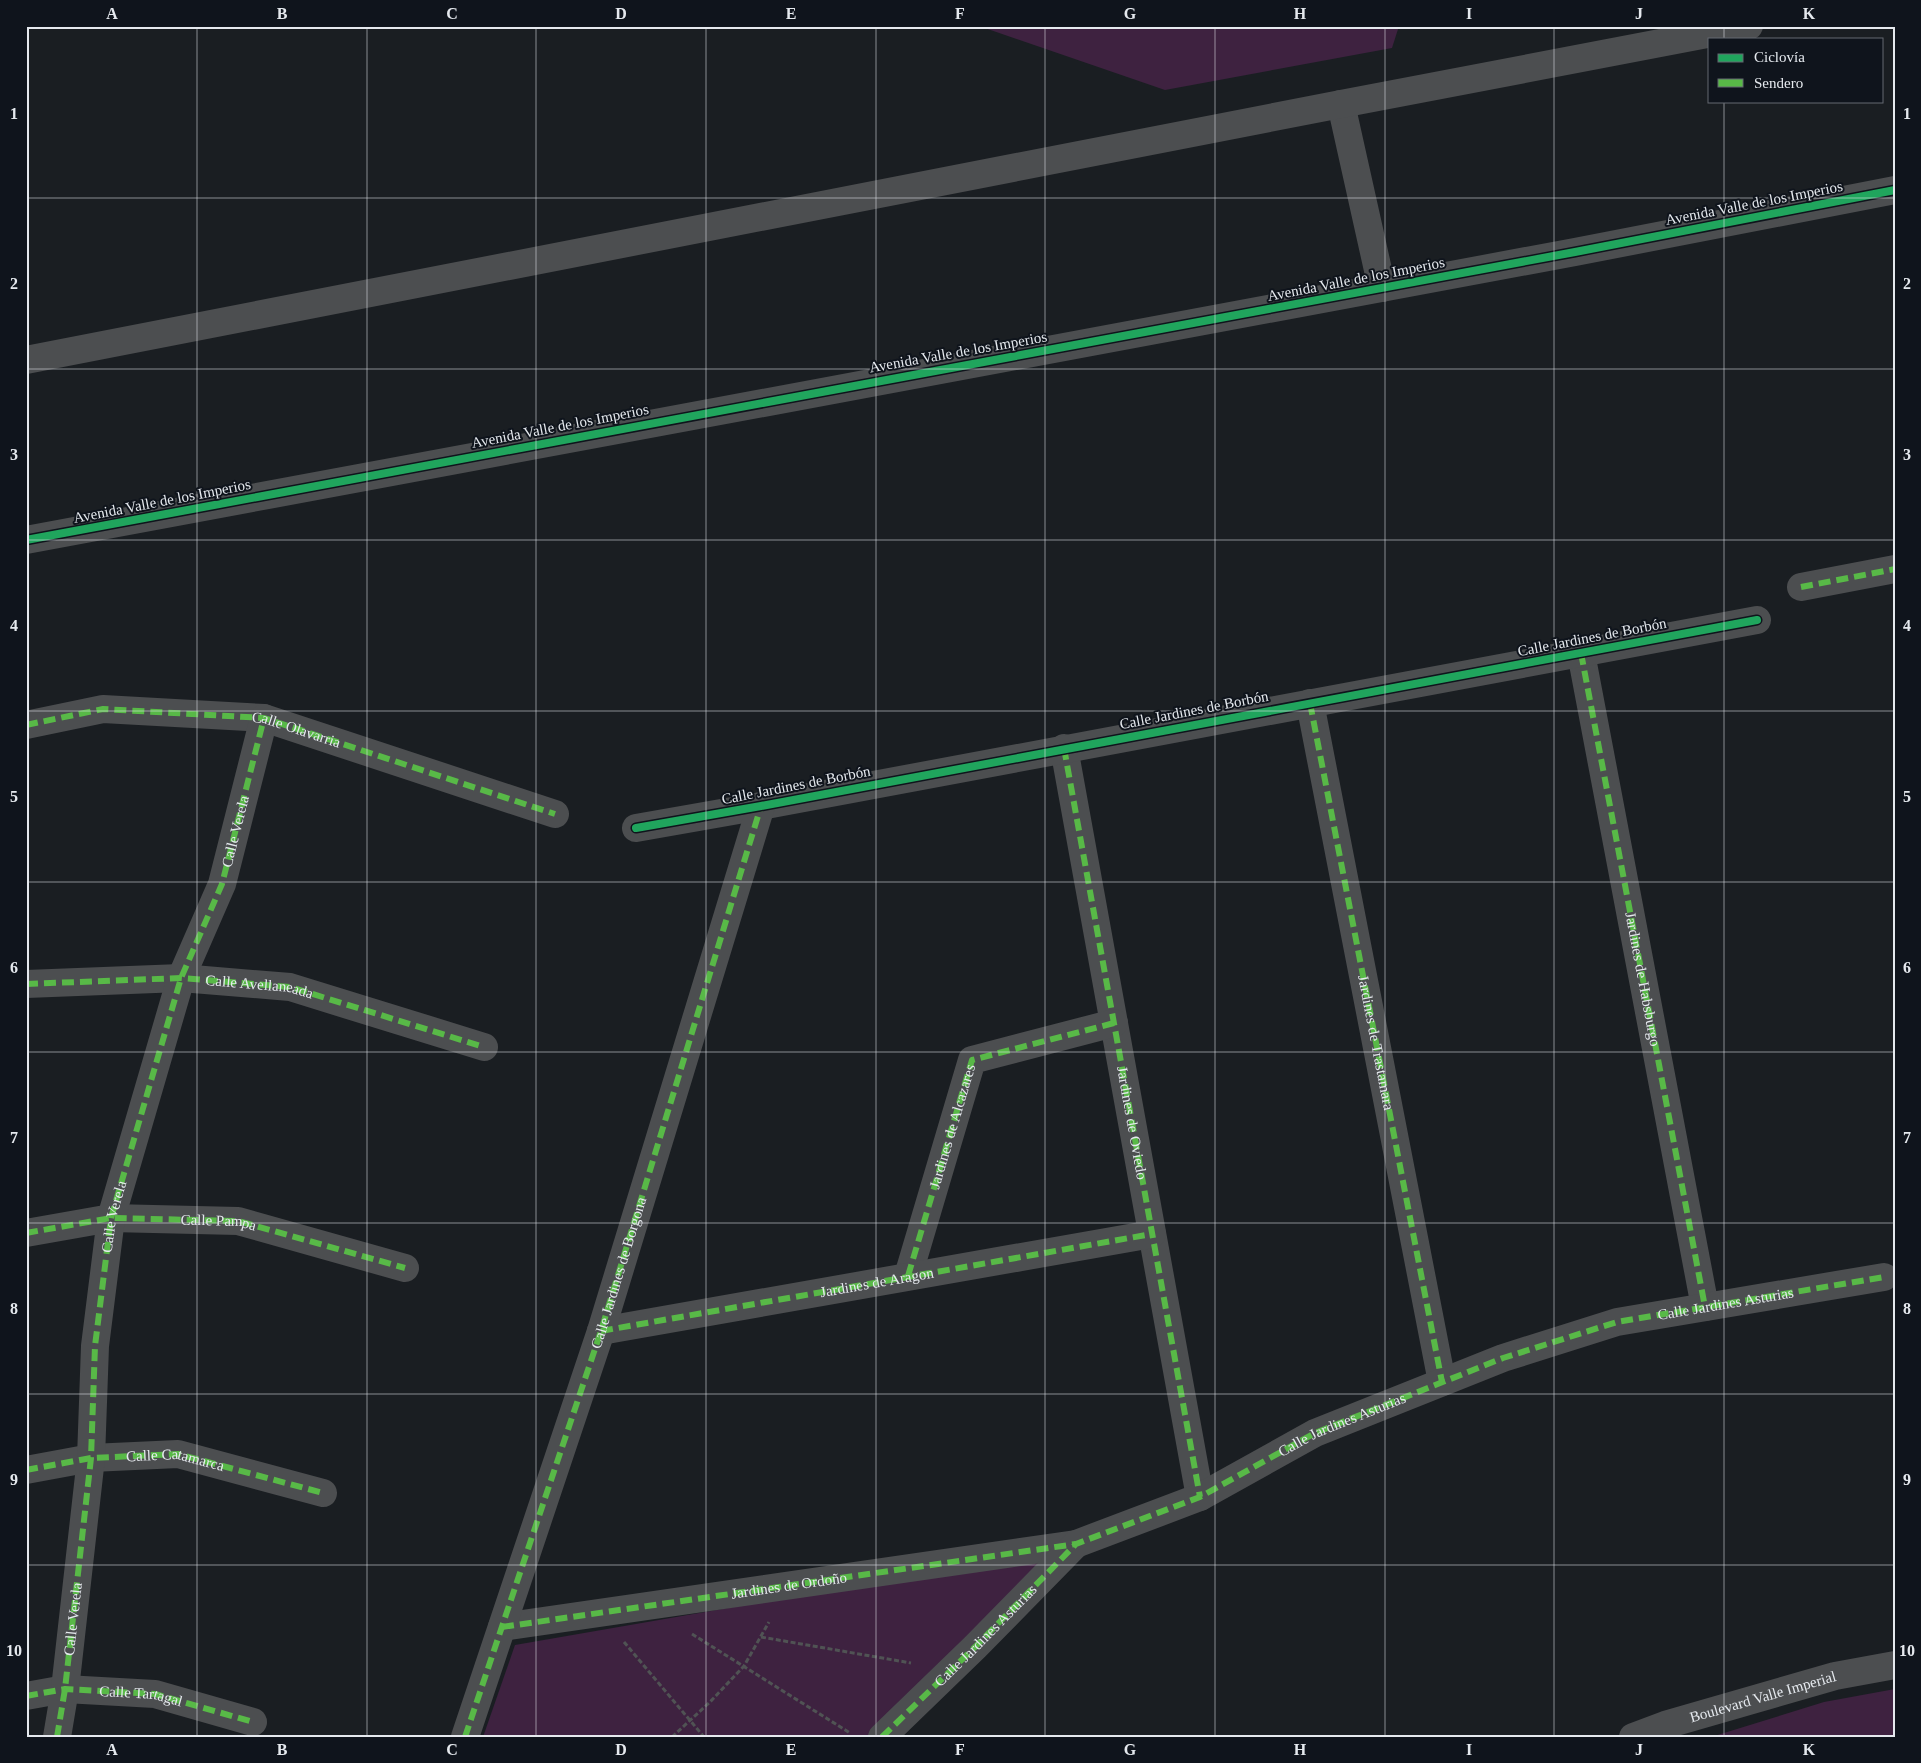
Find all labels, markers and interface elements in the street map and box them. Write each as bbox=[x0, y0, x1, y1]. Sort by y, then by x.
text: A bbox=[106, 5, 118, 22]
text: B bbox=[277, 5, 288, 22]
text: C bbox=[446, 5, 458, 22]
text: D bbox=[615, 5, 627, 22]
text: E bbox=[786, 5, 796, 22]
text: F bbox=[955, 5, 965, 22]
text: G bbox=[1124, 5, 1137, 22]
text: H bbox=[1294, 5, 1307, 22]
text: I bbox=[1466, 5, 1472, 22]
text: J bbox=[1635, 5, 1643, 22]
text: K bbox=[1803, 5, 1816, 22]
legend bbox=[1708, 38, 1884, 102]
text: Ciclovía bbox=[1754, 49, 1805, 65]
text: Sendero bbox=[1754, 75, 1803, 91]
text: 1 bbox=[10, 105, 18, 122]
text: 1 bbox=[1903, 105, 1911, 122]
street label: Avenida Valle de los Imperios bbox=[1664, 178, 1844, 228]
street label: Avenida Valle de los Imperios bbox=[1266, 254, 1446, 304]
text: 2 bbox=[10, 275, 18, 292]
text: 2 bbox=[1903, 275, 1911, 292]
street label: Avenida Valle de los Imperios bbox=[868, 328, 1048, 376]
street label: Avenida Valle de los Imperios bbox=[470, 401, 650, 451]
text: 3 bbox=[10, 446, 18, 463]
text: 3 bbox=[1903, 446, 1911, 463]
street label: Avenida Valle de los Imperios bbox=[72, 476, 252, 526]
street label: Calle Jardines de Borbón bbox=[1516, 615, 1668, 659]
text: 4 bbox=[10, 617, 18, 634]
text: 4 bbox=[1903, 617, 1911, 634]
street label: Calle Jardines de Borbón bbox=[1118, 688, 1270, 732]
street label: Calle Olavarria bbox=[252, 709, 343, 751]
street label: Calle Jardines de Borbón bbox=[720, 763, 872, 807]
text: 5 bbox=[10, 788, 18, 805]
text: 5 bbox=[1903, 788, 1911, 805]
street label: Calle Verela bbox=[219, 793, 252, 869]
street label: Jardines de Habsburgo bbox=[1622, 911, 1663, 1048]
text: 6 bbox=[10, 959, 18, 976]
text: 6 bbox=[1903, 959, 1911, 976]
street label: Calle Avellaneada bbox=[205, 972, 315, 1002]
street label: Jardines de Trastamara bbox=[1355, 974, 1397, 1112]
street label: Jardines de Alcazares bbox=[926, 1062, 978, 1191]
street label: Jardines de Oviedo bbox=[1114, 1065, 1150, 1181]
text: 7 bbox=[10, 1129, 18, 1146]
text: 7 bbox=[1903, 1129, 1911, 1146]
street label: Calle Verela bbox=[99, 1178, 130, 1254]
street label: Calle Jardines de Borgona bbox=[588, 1195, 649, 1351]
street label: Calle Pampa bbox=[180, 1212, 259, 1234]
street label: Jardines de Aragon bbox=[819, 1265, 935, 1300]
street label: Calle Jardines Asturias bbox=[1656, 1284, 1795, 1323]
text: 8 bbox=[10, 1300, 18, 1317]
text: 8 bbox=[1903, 1300, 1911, 1317]
street label: Calle Jardines Asturias bbox=[1276, 1390, 1408, 1460]
street label: Calle Catamarca bbox=[126, 1446, 226, 1474]
text: 9 bbox=[10, 1471, 18, 1488]
text: 9 bbox=[1903, 1471, 1911, 1488]
street label: Jardines de Ordoño bbox=[730, 1569, 848, 1602]
street label: Calle Verela bbox=[61, 1581, 85, 1657]
street label: Calle Jardines Asturias bbox=[931, 1581, 1040, 1690]
text: 10 bbox=[6, 1642, 22, 1659]
text: 10 bbox=[1899, 1642, 1915, 1659]
street label: Boulevard Valle Imperial bbox=[1688, 1668, 1838, 1725]
street label: Calle Tartagal bbox=[99, 1683, 184, 1709]
text: A bbox=[106, 1741, 118, 1758]
text: B bbox=[277, 1741, 288, 1758]
text: C bbox=[446, 1741, 458, 1758]
text: D bbox=[615, 1741, 627, 1758]
text: E bbox=[786, 1741, 796, 1758]
text: F bbox=[955, 1741, 965, 1758]
text: G bbox=[1124, 1741, 1137, 1758]
text: H bbox=[1294, 1741, 1307, 1758]
text: I bbox=[1466, 1741, 1472, 1758]
text: J bbox=[1635, 1741, 1643, 1758]
text: K bbox=[1803, 1741, 1816, 1758]

